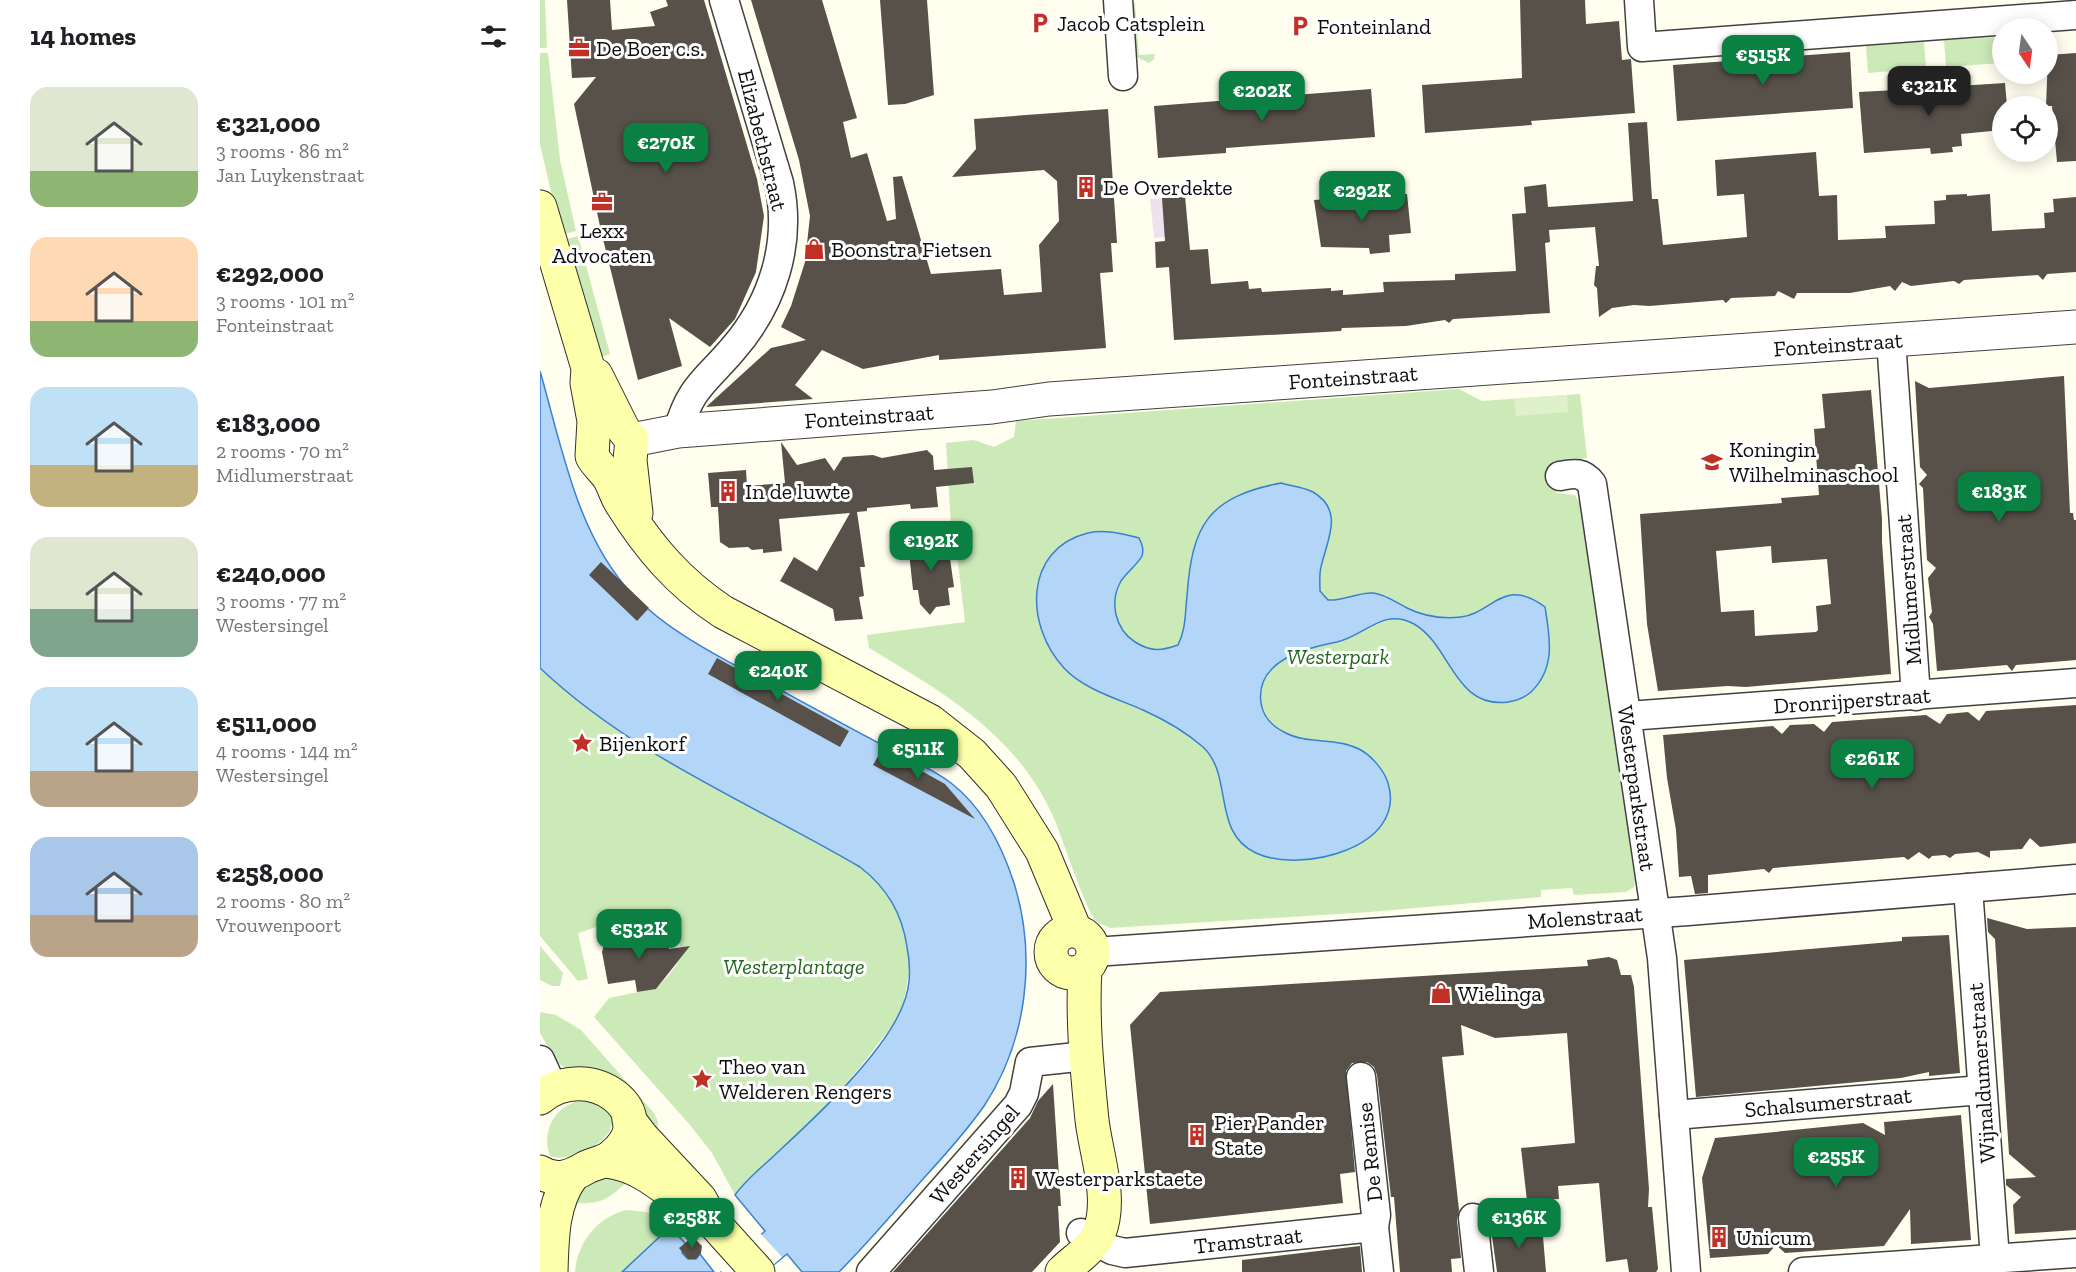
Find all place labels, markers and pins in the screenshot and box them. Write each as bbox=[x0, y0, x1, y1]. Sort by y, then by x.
place label: Jacob Catsplein bbox=[1057, 10, 1205, 37]
parking icon: Jacob Catsplein bbox=[1028, 11, 1052, 35]
place label: Fonteinland bbox=[1317, 13, 1431, 40]
parking icon: Fonteinland bbox=[1288, 14, 1312, 38]
place label: De Boer c.s. bbox=[596, 35, 705, 62]
pin: €515K bbox=[1721, 35, 1805, 86]
office icon: De Boer c.s. bbox=[567, 36, 591, 60]
pin: €321K bbox=[1887, 66, 1971, 117]
pin: €202K bbox=[1220, 71, 1304, 122]
pin: €270K bbox=[624, 123, 708, 174]
pin: €292K bbox=[1320, 171, 1404, 222]
place label: De Overdekte bbox=[1103, 174, 1233, 201]
building icon: De Overdekte bbox=[1074, 175, 1098, 199]
office icon: Lexx Advocaten bbox=[590, 190, 614, 214]
place label: Lexx Advocaten bbox=[552, 217, 652, 269]
place label: Boonstra Fietsen bbox=[831, 236, 992, 263]
shop icon: Boonstra Fietsen bbox=[802, 237, 826, 261]
place label: Koningin Wilhelminaschool bbox=[1729, 436, 1899, 488]
school or university icon: Koningin Wilhelminaschool bbox=[1700, 450, 1724, 474]
pin: €183K bbox=[1957, 472, 2041, 523]
place label: In de luwte bbox=[745, 478, 850, 505]
building icon: In de luwte bbox=[716, 479, 740, 503]
pin: €192K bbox=[889, 521, 973, 572]
pin: €240K bbox=[736, 651, 820, 702]
pin: €511K bbox=[876, 729, 960, 780]
place label: Bijenkorf bbox=[599, 730, 688, 757]
place icon: Bijenkorf bbox=[570, 731, 594, 755]
pin: €261K bbox=[1830, 739, 1914, 790]
pin: €532K bbox=[597, 909, 681, 960]
place label: Wielinga bbox=[1458, 980, 1542, 1007]
shop icon: Wielinga bbox=[1429, 981, 1453, 1005]
place label: Theo van Welderen Rengers bbox=[719, 1053, 892, 1105]
place icon: Theo van Welderen Rengers bbox=[690, 1067, 714, 1091]
place label: Pier Pander State bbox=[1214, 1109, 1324, 1161]
building icon: Pier Pander State bbox=[1185, 1123, 1209, 1147]
pin: €255K bbox=[1794, 1137, 1878, 1188]
place label: Westerparkstaete bbox=[1035, 1165, 1203, 1192]
building icon: Westerparkstaete bbox=[1006, 1166, 1030, 1190]
pin: €258K bbox=[650, 1198, 734, 1249]
pin: €136K bbox=[1477, 1198, 1561, 1249]
place label: Unicum bbox=[1736, 1224, 1812, 1251]
building icon: Unicum bbox=[1707, 1225, 1731, 1249]

